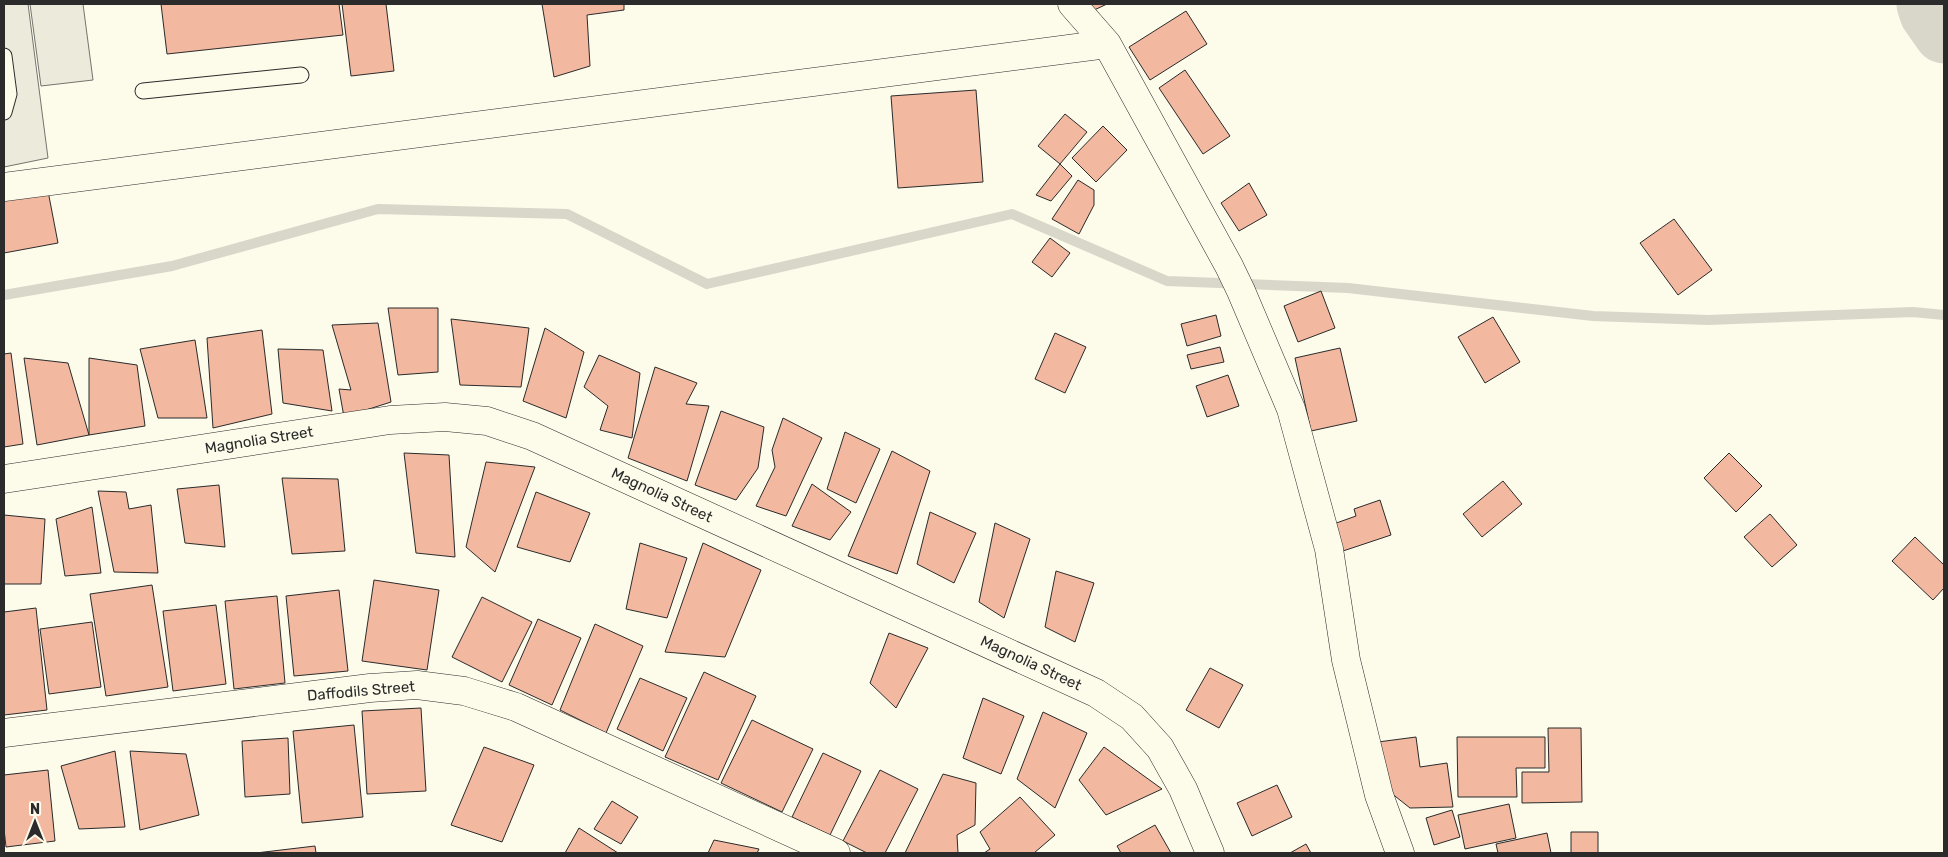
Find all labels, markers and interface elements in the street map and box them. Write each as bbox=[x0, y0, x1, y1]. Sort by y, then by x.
street label: Magnolia Street bbox=[204, 423, 315, 457]
street label: Magnolia Street bbox=[609, 464, 716, 526]
street label: Magnolia Street bbox=[978, 632, 1085, 694]
street label: Daffodils Street bbox=[306, 677, 416, 705]
north arrow bbox=[10, 797, 60, 847]
text: N bbox=[30, 801, 40, 818]

